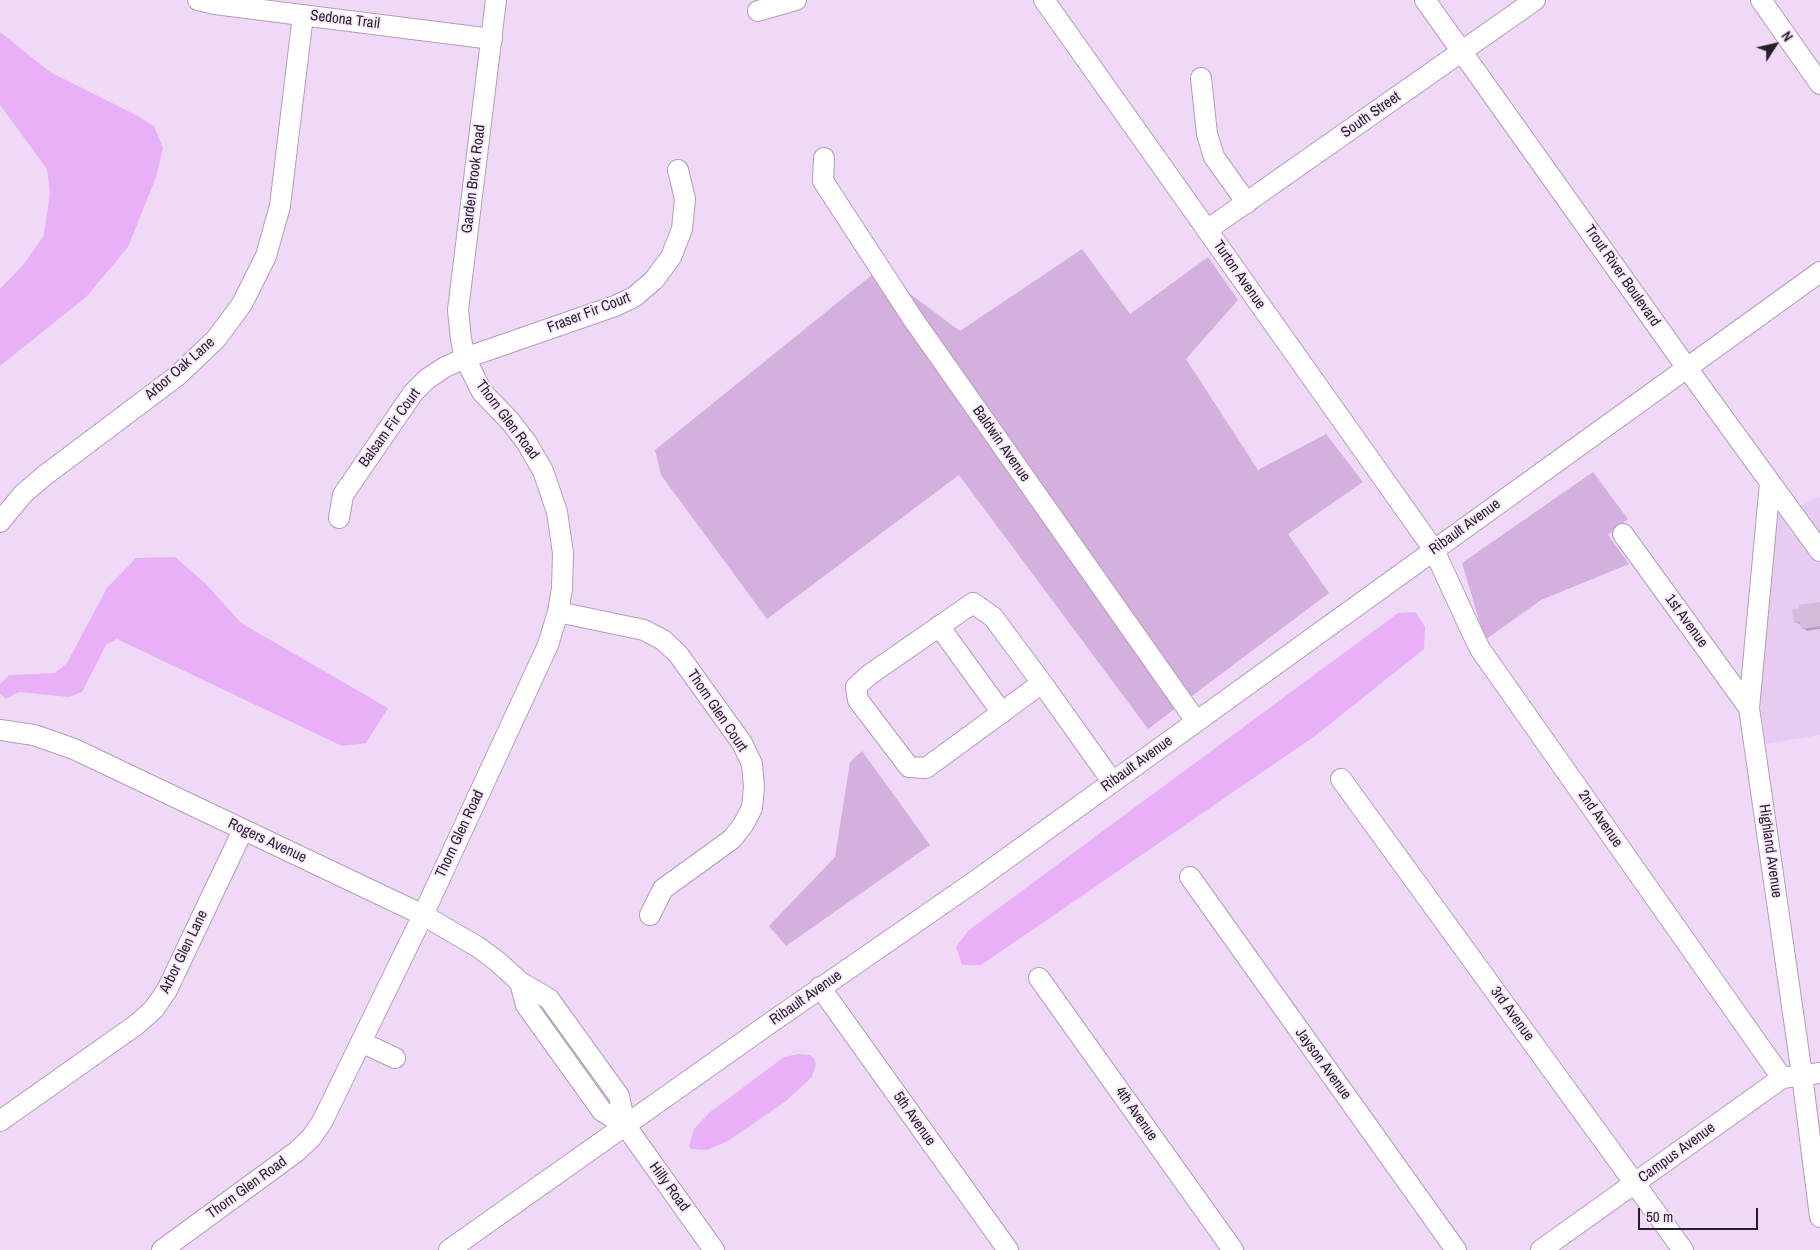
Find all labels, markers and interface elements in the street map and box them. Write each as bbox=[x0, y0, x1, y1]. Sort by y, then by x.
street label: Sedona Trail bbox=[309, 7, 381, 33]
north arrow bbox=[1750, 20, 1800, 70]
text: N bbox=[1778, 28, 1797, 45]
street label: South Street bbox=[1338, 88, 1404, 142]
street label: Garden Brook Road bbox=[458, 124, 490, 234]
street label: Trout River Boulevard bbox=[1580, 222, 1664, 330]
street label: Turton Avenue bbox=[1209, 237, 1269, 313]
street label: Fraser Fir Court bbox=[545, 289, 633, 337]
street label: Arbor Oak Lane bbox=[141, 334, 219, 404]
street label: Thorn Glen Road bbox=[471, 377, 543, 463]
street label: Balsam Fir Court bbox=[355, 385, 425, 471]
street label: Baldwin Avenue bbox=[968, 403, 1034, 485]
street label: Ribault Avenue bbox=[1426, 495, 1504, 559]
street label: 1st Avenue bbox=[1661, 591, 1711, 651]
street label: Thorn Glen Court bbox=[683, 667, 751, 755]
street label: Ribault Avenue bbox=[1098, 732, 1176, 796]
street label: Thorn Glen Road bbox=[432, 787, 488, 881]
street label: 2nd Avenue bbox=[1574, 787, 1626, 851]
street label: Highland Avenue bbox=[1755, 803, 1785, 899]
street label: Rogers Avenue bbox=[225, 815, 309, 867]
street label: Arbor Glen Lane bbox=[156, 907, 212, 997]
street label: Ribault Avenue bbox=[766, 967, 846, 1029]
street label: 3rd Avenue bbox=[1486, 983, 1538, 1045]
street label: Jayson Avenue bbox=[1291, 1025, 1355, 1103]
street label: 4th Avenue bbox=[1111, 1083, 1161, 1145]
street label: 5th Avenue bbox=[889, 1088, 939, 1150]
street label: Campus Avenue bbox=[1635, 1119, 1719, 1187]
street label: Thorn Glen Road bbox=[204, 1153, 290, 1223]
street label: Hilly Road bbox=[645, 1159, 693, 1215]
scale bar bbox=[1640, 1198, 1760, 1230]
text: 50 m bbox=[1646, 1206, 1673, 1227]

